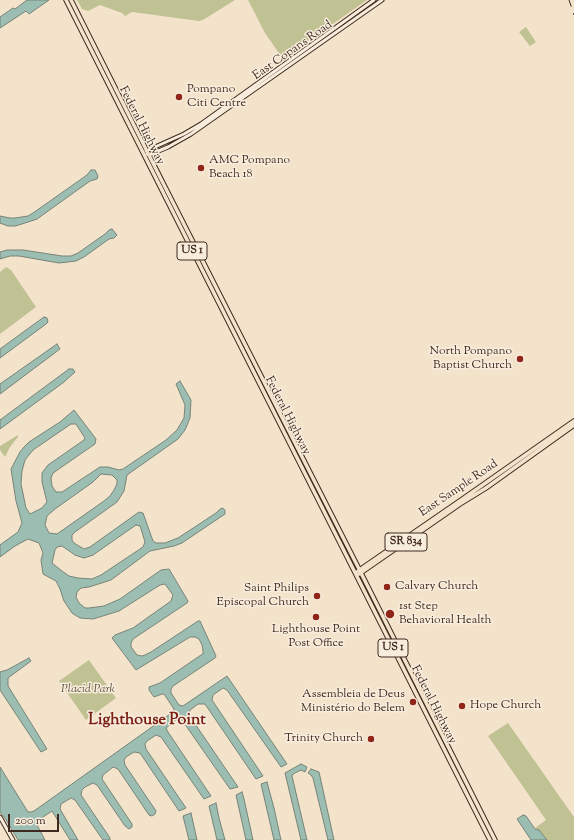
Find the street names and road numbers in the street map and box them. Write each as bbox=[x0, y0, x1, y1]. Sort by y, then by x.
street label: East Copans Road bbox=[251, 18, 335, 84]
street label: Federal Highway bbox=[115, 84, 167, 168]
road number: US 1 bbox=[177, 242, 207, 260]
street label: Federal Highway bbox=[261, 374, 313, 458]
street label: East Sample Road bbox=[417, 457, 501, 521]
road number: SR 834 bbox=[385, 533, 427, 551]
road number: US 1 bbox=[378, 639, 408, 657]
street label: Federal Highway bbox=[407, 663, 459, 747]

